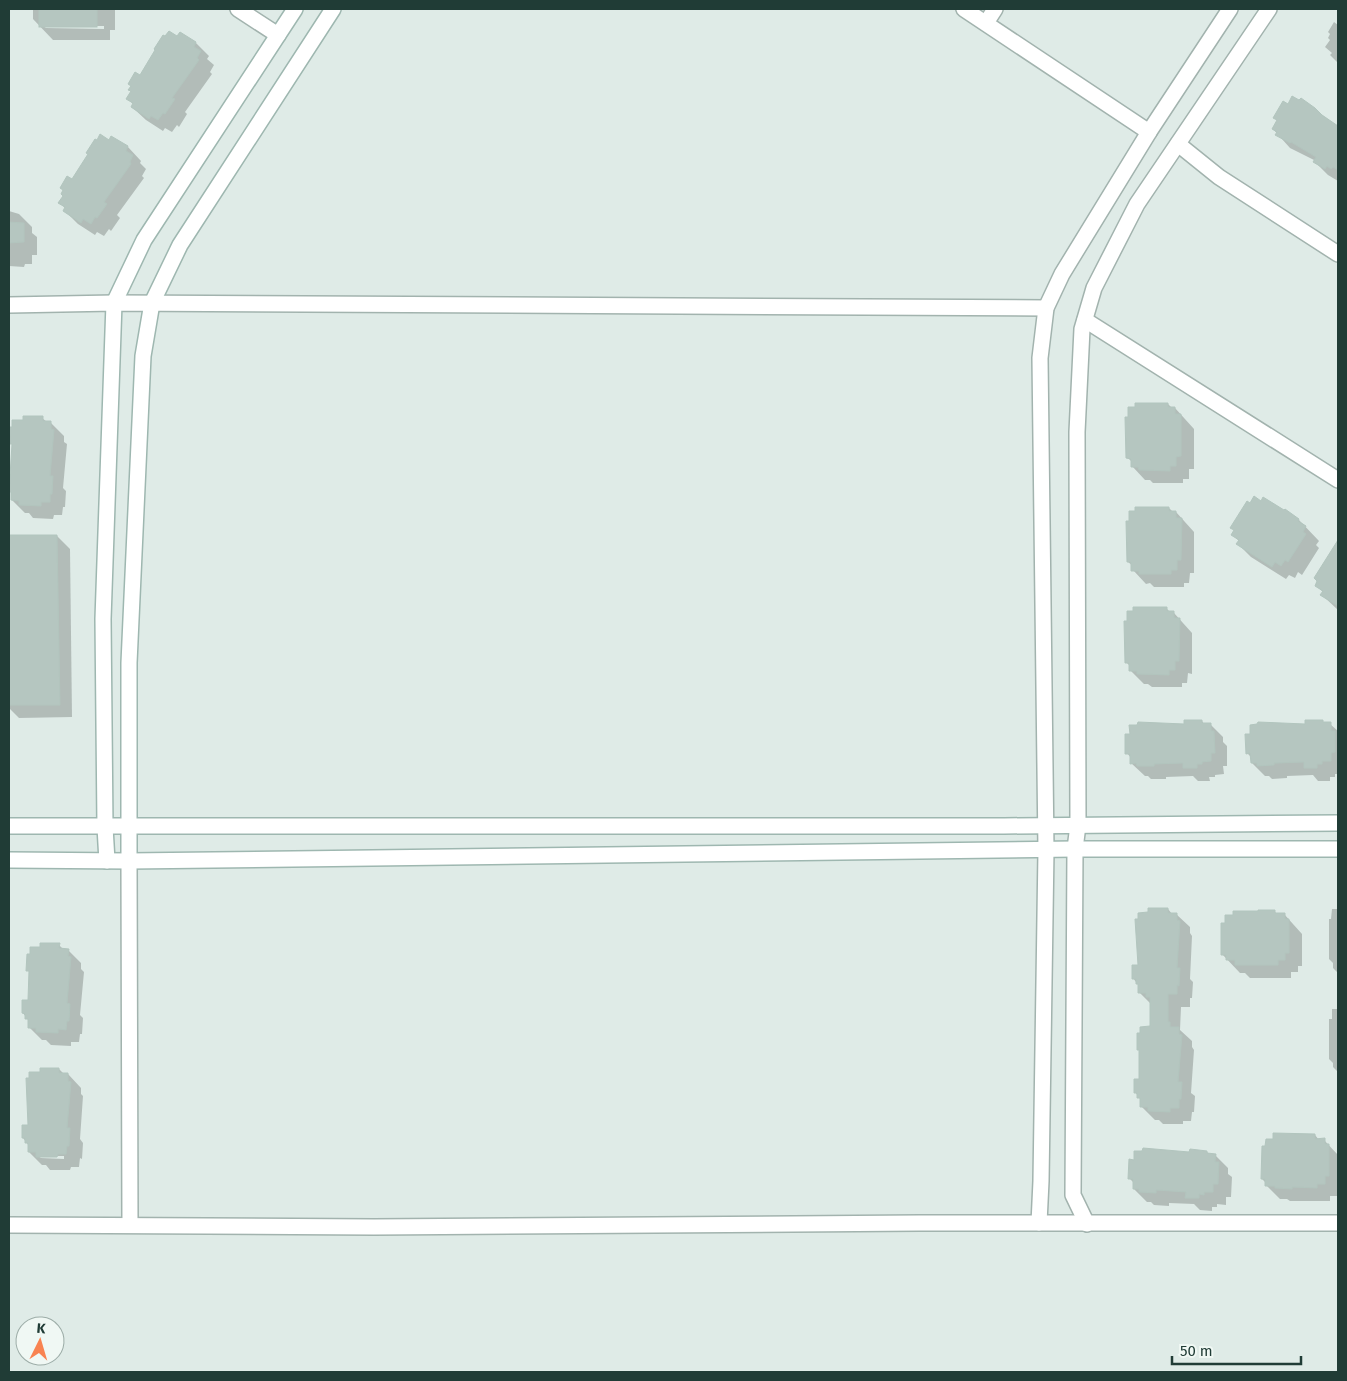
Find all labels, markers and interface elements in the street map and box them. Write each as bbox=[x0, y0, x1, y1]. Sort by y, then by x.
north arrow bbox=[15, 1316, 65, 1366]
text: K bbox=[36, 1320, 47, 1338]
scale bar bbox=[1172, 1334, 1301, 1366]
text: 50 m bbox=[1180, 1342, 1213, 1360]

